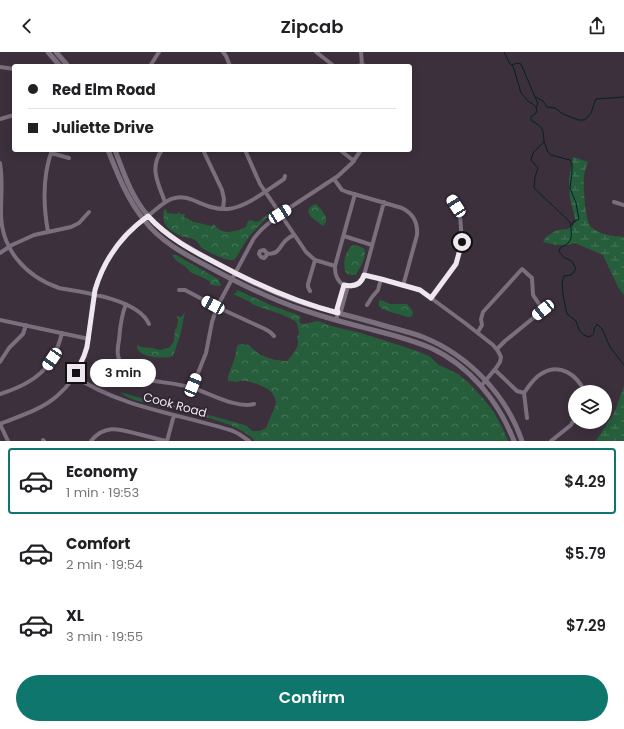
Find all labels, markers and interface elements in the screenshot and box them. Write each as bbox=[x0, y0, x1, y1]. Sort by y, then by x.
text: Zipcab bbox=[281, 14, 343, 39]
icon: back bbox=[16, 15, 38, 37]
icon: share bbox=[586, 15, 608, 37]
text: Red Elm Road bbox=[52, 79, 156, 100]
text: Juliette Drive bbox=[52, 117, 154, 138]
car bbox=[444, 193, 468, 219]
car bbox=[267, 203, 293, 225]
route start bbox=[453, 233, 471, 251]
car bbox=[200, 294, 226, 316]
car bbox=[530, 298, 556, 322]
car bbox=[40, 346, 64, 372]
callout: 3 min bbox=[90, 359, 156, 387]
text: 3 min bbox=[105, 363, 141, 382]
route end bbox=[67, 364, 85, 382]
car bbox=[183, 372, 203, 398]
map controls bbox=[568, 385, 612, 429]
button: layers bbox=[568, 385, 612, 429]
street label: Cook Road bbox=[141, 388, 209, 421]
text: Economy bbox=[66, 461, 138, 482]
icon: car bbox=[18, 463, 54, 499]
text: $4.29 bbox=[564, 471, 606, 492]
text: 1 min · 19:53 bbox=[66, 483, 139, 502]
text: Comfort bbox=[66, 533, 130, 554]
icon: car bbox=[18, 535, 54, 571]
text: $5.79 bbox=[565, 543, 606, 564]
text: 2 min · 19:54 bbox=[66, 555, 143, 574]
text: XL bbox=[66, 605, 84, 626]
icon: car bbox=[18, 607, 54, 643]
text: $7.29 bbox=[566, 615, 606, 636]
text: 3 min · 19:55 bbox=[66, 627, 143, 646]
button: Confirm bbox=[16, 675, 608, 721]

